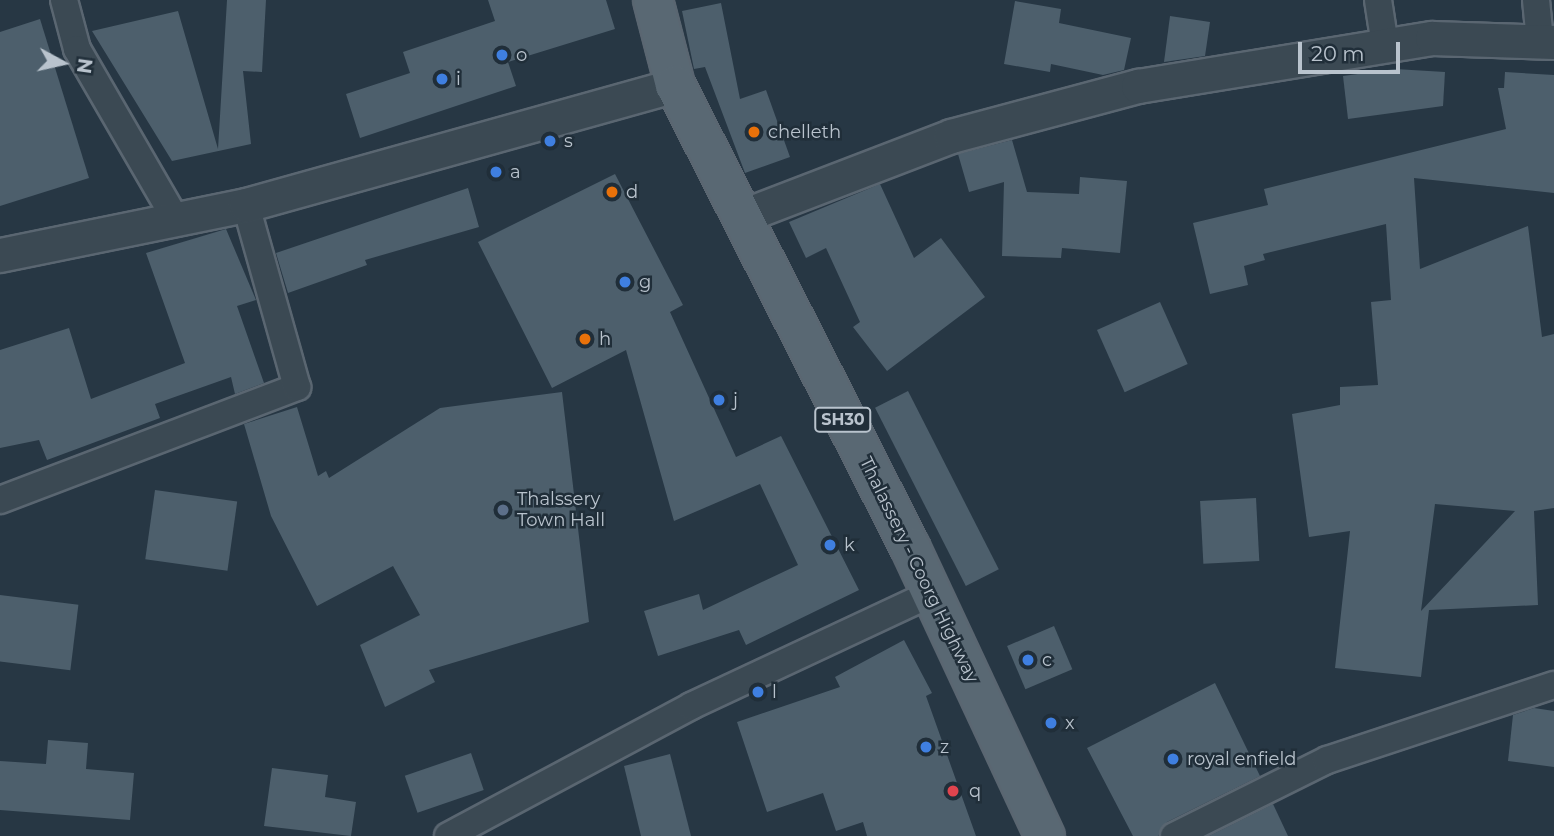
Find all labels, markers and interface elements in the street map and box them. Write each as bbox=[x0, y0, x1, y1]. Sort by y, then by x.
north arrow bbox=[28, 28, 98, 98]
scale bar bbox=[1302, 28, 1404, 72]
text: 20 m bbox=[1311, 41, 1365, 66]
place label: o bbox=[516, 44, 527, 66]
marker: o bbox=[494, 47, 510, 63]
text: N bbox=[72, 57, 97, 75]
place label: i bbox=[456, 68, 461, 90]
marker: i bbox=[434, 71, 450, 87]
place label: chelleth bbox=[768, 121, 841, 143]
marker: chelleth bbox=[746, 124, 762, 140]
place label: s bbox=[564, 130, 573, 152]
marker: s bbox=[542, 133, 558, 149]
place label: a bbox=[510, 161, 521, 183]
marker: a bbox=[488, 164, 504, 180]
place label: d bbox=[626, 181, 638, 203]
marker: d bbox=[604, 184, 620, 200]
place label: g bbox=[639, 271, 651, 293]
marker: g bbox=[617, 274, 633, 290]
place label: h bbox=[599, 328, 611, 350]
marker: h bbox=[577, 331, 593, 347]
place label: j bbox=[733, 389, 738, 411]
marker: j bbox=[711, 392, 727, 408]
road number: SH30 bbox=[813, 408, 873, 432]
street label: Thalassery - Coorg Highway bbox=[855, 454, 983, 686]
place label: Thalssery Town Hall bbox=[517, 489, 605, 532]
marker: Thalssery Town Hall bbox=[495, 502, 511, 518]
place label: k bbox=[844, 534, 855, 556]
marker: k bbox=[822, 537, 838, 553]
place label: c bbox=[1042, 649, 1052, 671]
marker: c bbox=[1020, 652, 1036, 668]
place label: l bbox=[772, 681, 777, 703]
marker: l bbox=[750, 684, 766, 700]
place label: x bbox=[1065, 712, 1075, 734]
marker: x bbox=[1043, 715, 1059, 731]
place label: z bbox=[940, 736, 949, 758]
marker: z bbox=[918, 739, 934, 755]
place label: royal enfield bbox=[1187, 748, 1297, 770]
marker: royal enfield bbox=[1165, 751, 1181, 767]
place label: q bbox=[969, 780, 981, 802]
marker: q bbox=[943, 781, 963, 801]

